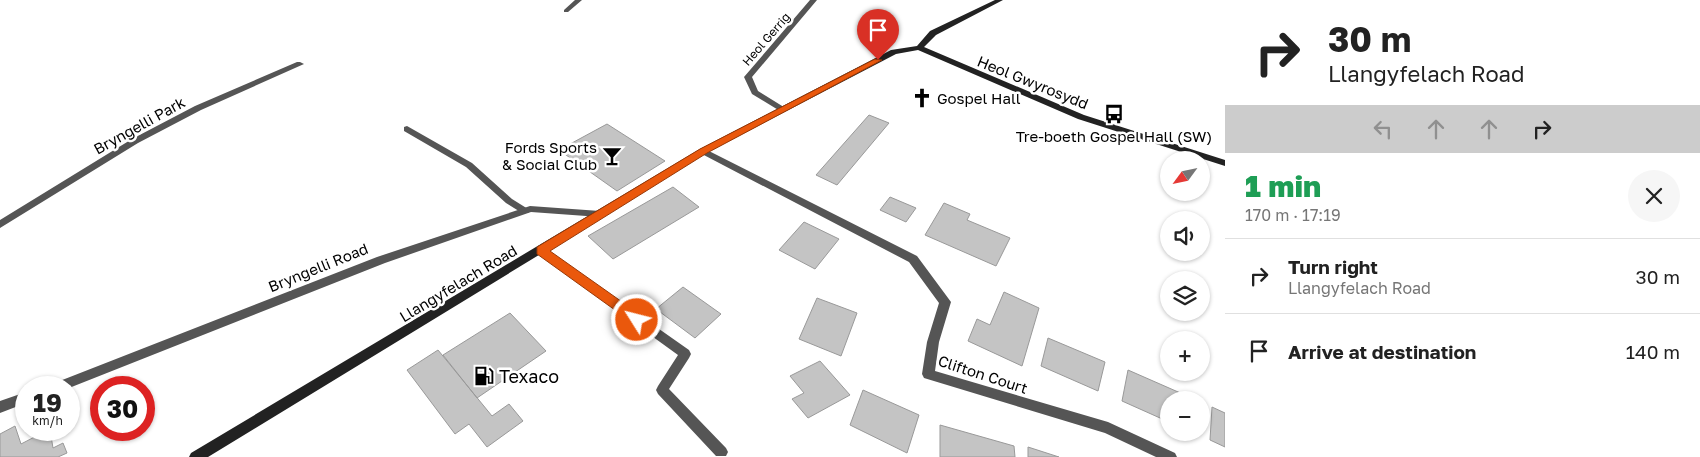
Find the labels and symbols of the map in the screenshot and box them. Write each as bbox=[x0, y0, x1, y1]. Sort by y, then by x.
street label: Heol Gerrig bbox=[739, 9, 793, 69]
pin bbox=[857, 9, 899, 60]
street label: Heol Gwyrosydd bbox=[975, 52, 1091, 112]
church icon: Gospel Hall bbox=[911, 87, 933, 109]
place label: Gospel Hall bbox=[937, 89, 1021, 107]
street label: Bryngelli Park bbox=[90, 92, 188, 158]
bus stop icon: Tre-boeth Gospel Hall (SW) bbox=[1103, 103, 1125, 125]
place label: Tre-boeth Gospel Hall (SW) bbox=[1016, 127, 1212, 145]
place label: Fords Sports & Social Club bbox=[502, 138, 597, 173]
bar icon: Fords Sports & Social Club bbox=[601, 145, 623, 167]
north arrow bbox=[1160, 151, 1210, 201]
street label: Bryngelli Road bbox=[265, 239, 371, 295]
street label: Llangyfelach Road bbox=[396, 241, 520, 325]
position arrow bbox=[610, 293, 662, 345]
street label: Clifton Court bbox=[936, 351, 1030, 397]
fuel station icon: Texaco bbox=[473, 365, 495, 387]
place label: Texaco bbox=[499, 365, 559, 387]
speed limit sign: 30 bbox=[90, 376, 155, 441]

